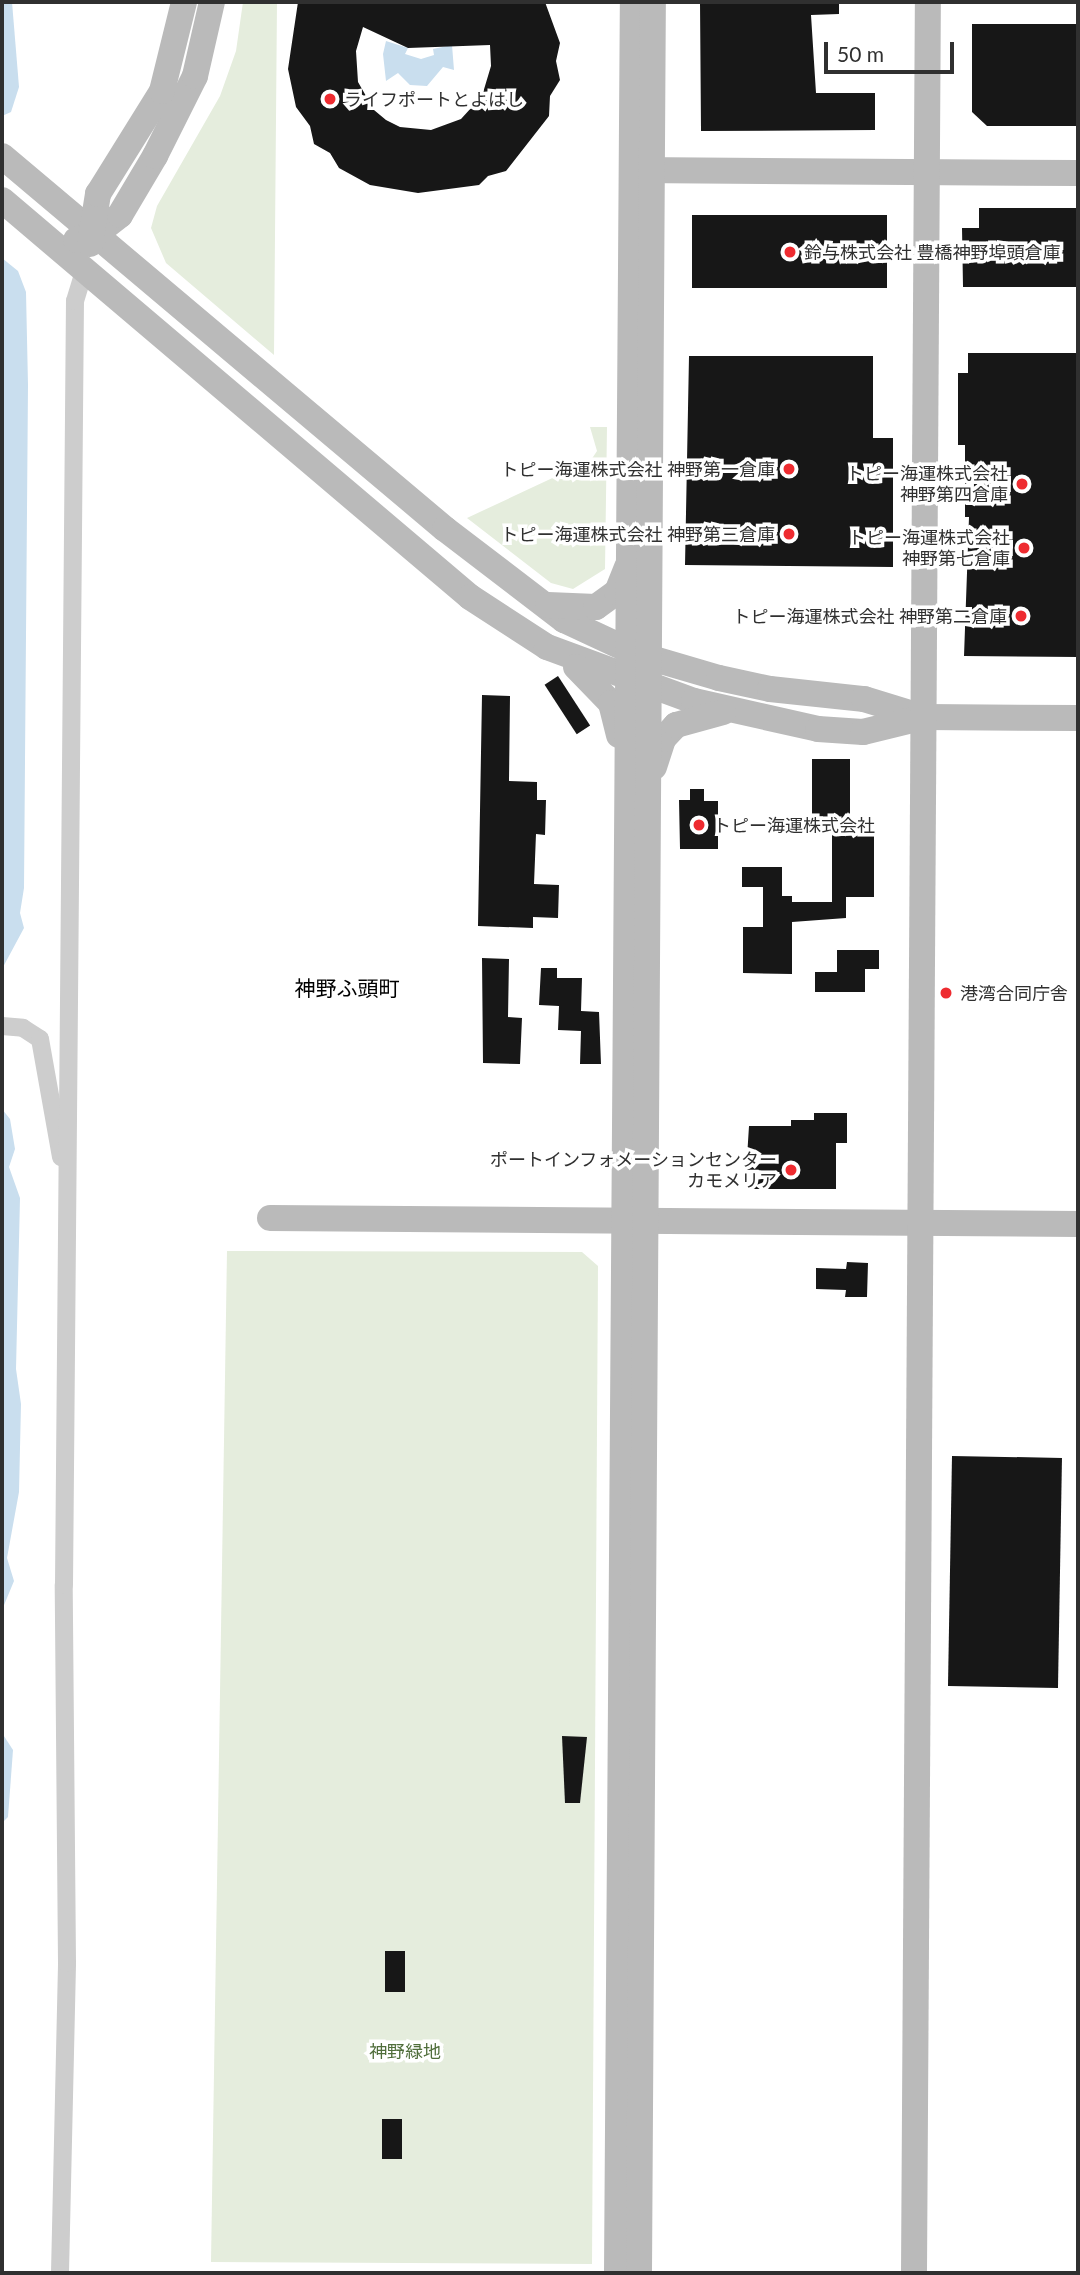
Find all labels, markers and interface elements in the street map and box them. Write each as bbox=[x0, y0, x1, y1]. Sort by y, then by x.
scale bar bbox=[828, 28, 958, 72]
text: 50 m bbox=[837, 41, 884, 66]
place label: ライフポートとよはし bbox=[344, 88, 524, 110]
marker: ライフポートとよはし bbox=[322, 91, 338, 107]
place label: 鈴与株式会社 豊橋神野埠頭倉庫 bbox=[804, 241, 1061, 263]
marker: 鈴与株式会社 豊橋神野埠頭倉庫 bbox=[782, 244, 798, 260]
place label: トピー海運株式会社 神野第一倉庫 bbox=[500, 458, 775, 480]
marker: トピー海運株式会社 神野第一倉庫 bbox=[781, 461, 797, 477]
place label: トピー海運株式会社 神野第四倉庫 bbox=[846, 463, 1008, 505]
marker: トピー海運株式会社 神野第四倉庫 bbox=[1014, 476, 1030, 492]
place label: トピー海運株式会社 神野第三倉庫 bbox=[500, 523, 775, 545]
marker: トピー海運株式会社 神野第三倉庫 bbox=[781, 526, 797, 542]
place label: トピー海運株式会社 神野第七倉庫 bbox=[848, 527, 1010, 570]
marker: トピー海運株式会社 神野第七倉庫 bbox=[1016, 540, 1032, 556]
place label: トピー海運株式会社 神野第二倉庫 bbox=[732, 605, 1007, 627]
marker: トピー海運株式会社 神野第二倉庫 bbox=[1013, 608, 1029, 624]
place label: トピー海運株式会社 bbox=[713, 814, 875, 836]
marker: トピー海運株式会社 bbox=[691, 817, 707, 833]
district label: 神野ふ頭町 bbox=[295, 975, 399, 1001]
place label: 港湾合同庁舎 bbox=[960, 982, 1068, 1004]
marker: 港湾合同庁舎 bbox=[938, 985, 954, 1001]
place label: ポートインフォメーションセンター カモメリア bbox=[489, 1149, 777, 1192]
marker: ポートインフォメーションセンター カモメリア bbox=[783, 1162, 799, 1178]
park label: 神野緑地 bbox=[369, 2040, 441, 2062]

